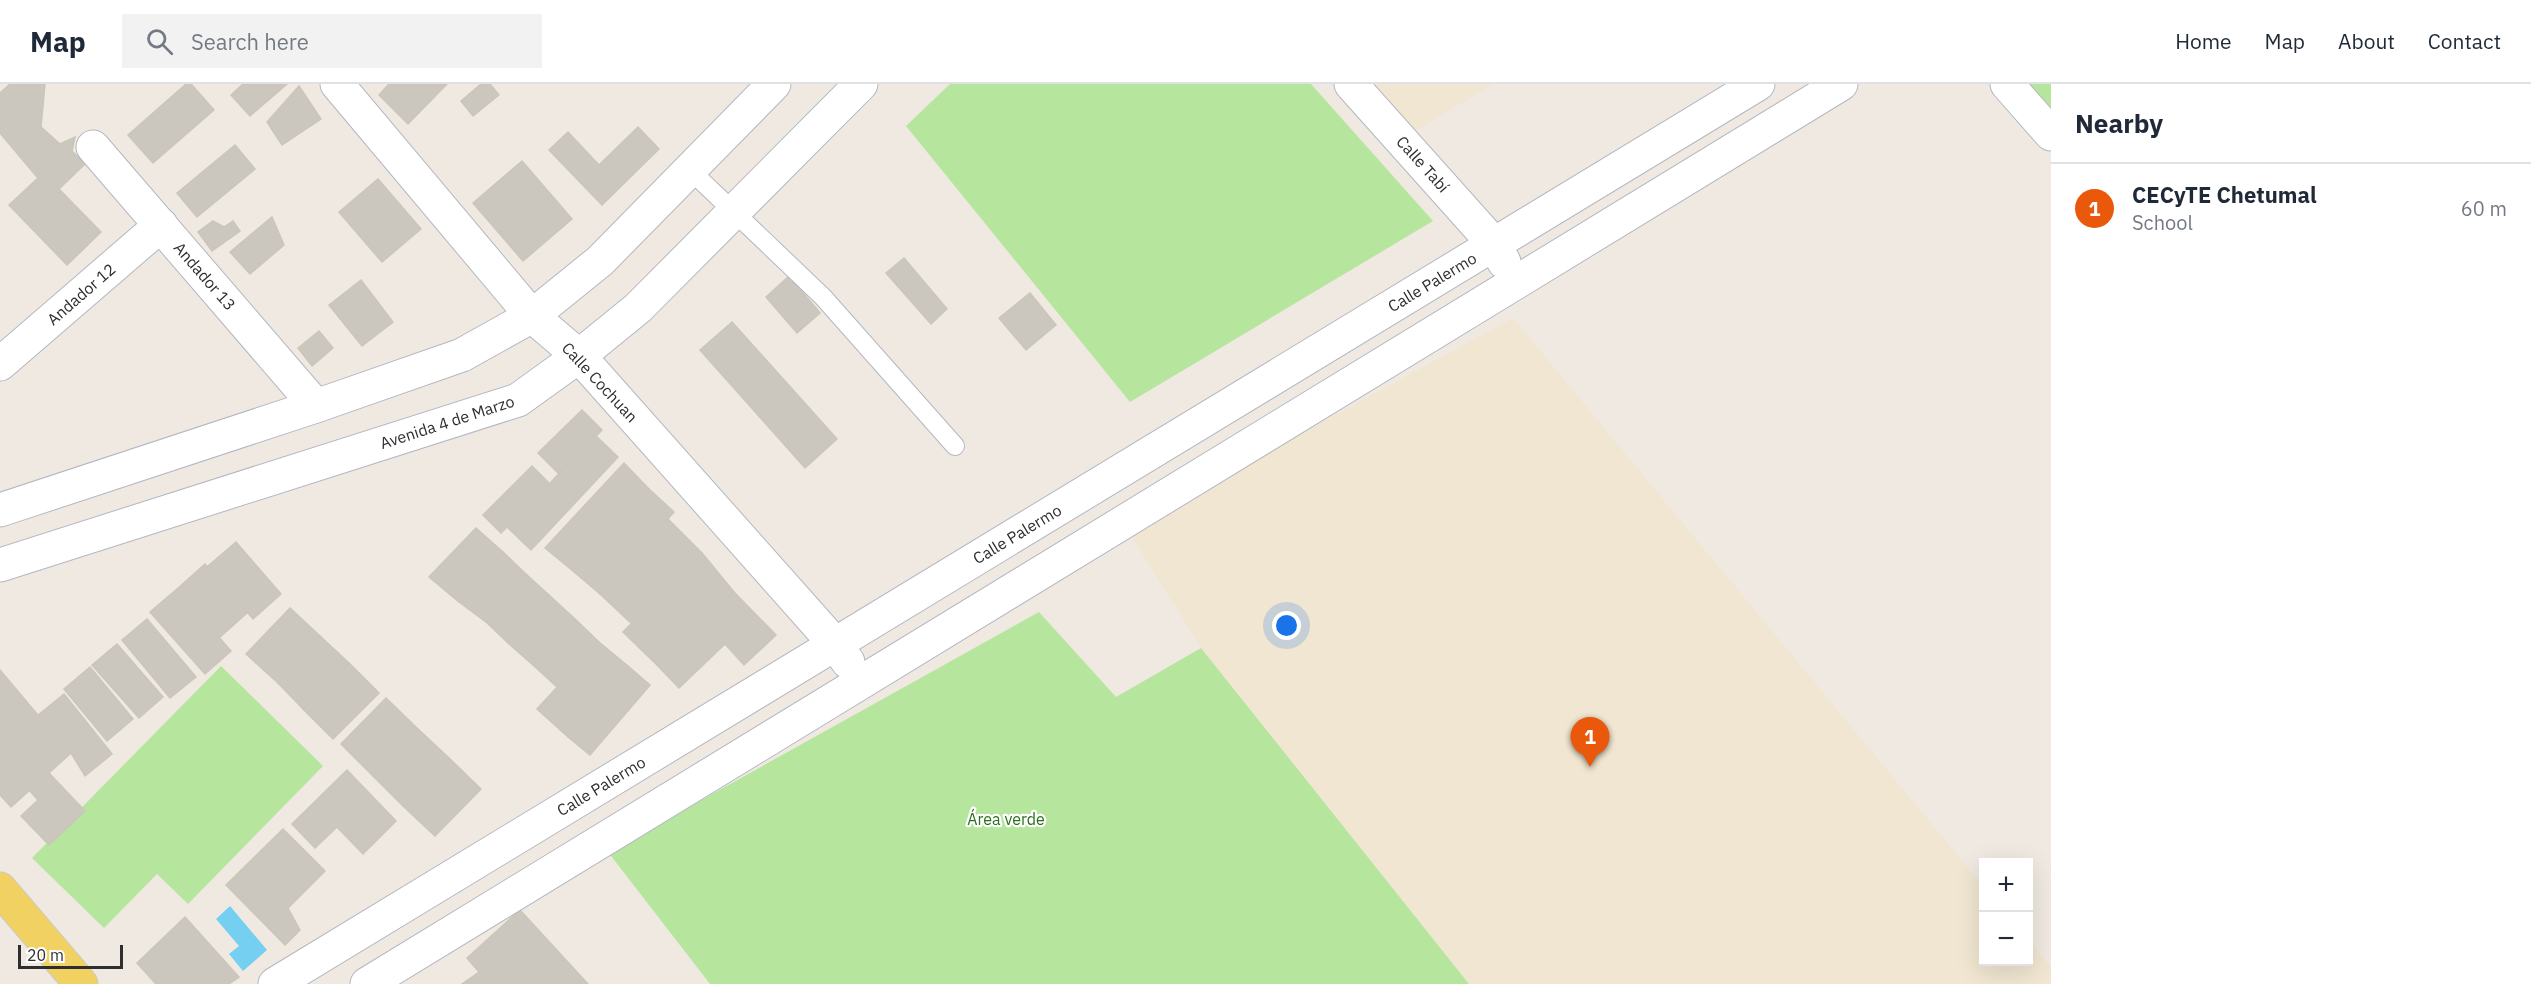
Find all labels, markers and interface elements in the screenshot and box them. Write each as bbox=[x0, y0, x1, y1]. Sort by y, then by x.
search box bbox=[122, 14, 542, 68]
text: Map bbox=[30, 23, 86, 60]
icon: search bbox=[143, 25, 176, 58]
text: Search here bbox=[191, 27, 309, 56]
text: Home bbox=[2175, 27, 2232, 55]
text: Map bbox=[2265, 27, 2305, 55]
text: About bbox=[2338, 27, 2395, 55]
text: Contact bbox=[2428, 27, 2501, 55]
text: Nearby bbox=[2075, 106, 2163, 140]
street label: Calle Tabí bbox=[1392, 131, 1454, 197]
text: CECyTE Chetumal bbox=[2132, 180, 2317, 209]
text: 1 bbox=[2089, 195, 2101, 222]
text: 60 m bbox=[2461, 195, 2507, 222]
text: School bbox=[2132, 209, 2193, 236]
street label: Andador 13 bbox=[170, 238, 240, 314]
street label: Calle Palermo bbox=[1384, 248, 1480, 316]
street label: Andador 12 bbox=[43, 259, 119, 329]
street label: Calle Cochuan bbox=[558, 338, 642, 426]
street label: Avenida 4 de Marzo bbox=[377, 391, 517, 453]
street label: Calle Palermo bbox=[969, 500, 1065, 568]
your location bbox=[1272, 611, 1301, 640]
pin: 1 bbox=[1570, 718, 1610, 767]
street label: Calle Palermo bbox=[553, 752, 649, 820]
park label: Área verde bbox=[967, 808, 1045, 829]
map controls bbox=[1979, 858, 2033, 966]
button: + bbox=[1979, 858, 2033, 912]
button: − bbox=[1979, 912, 2033, 966]
scale bar bbox=[18, 942, 123, 970]
text: 20 m bbox=[27, 945, 64, 965]

